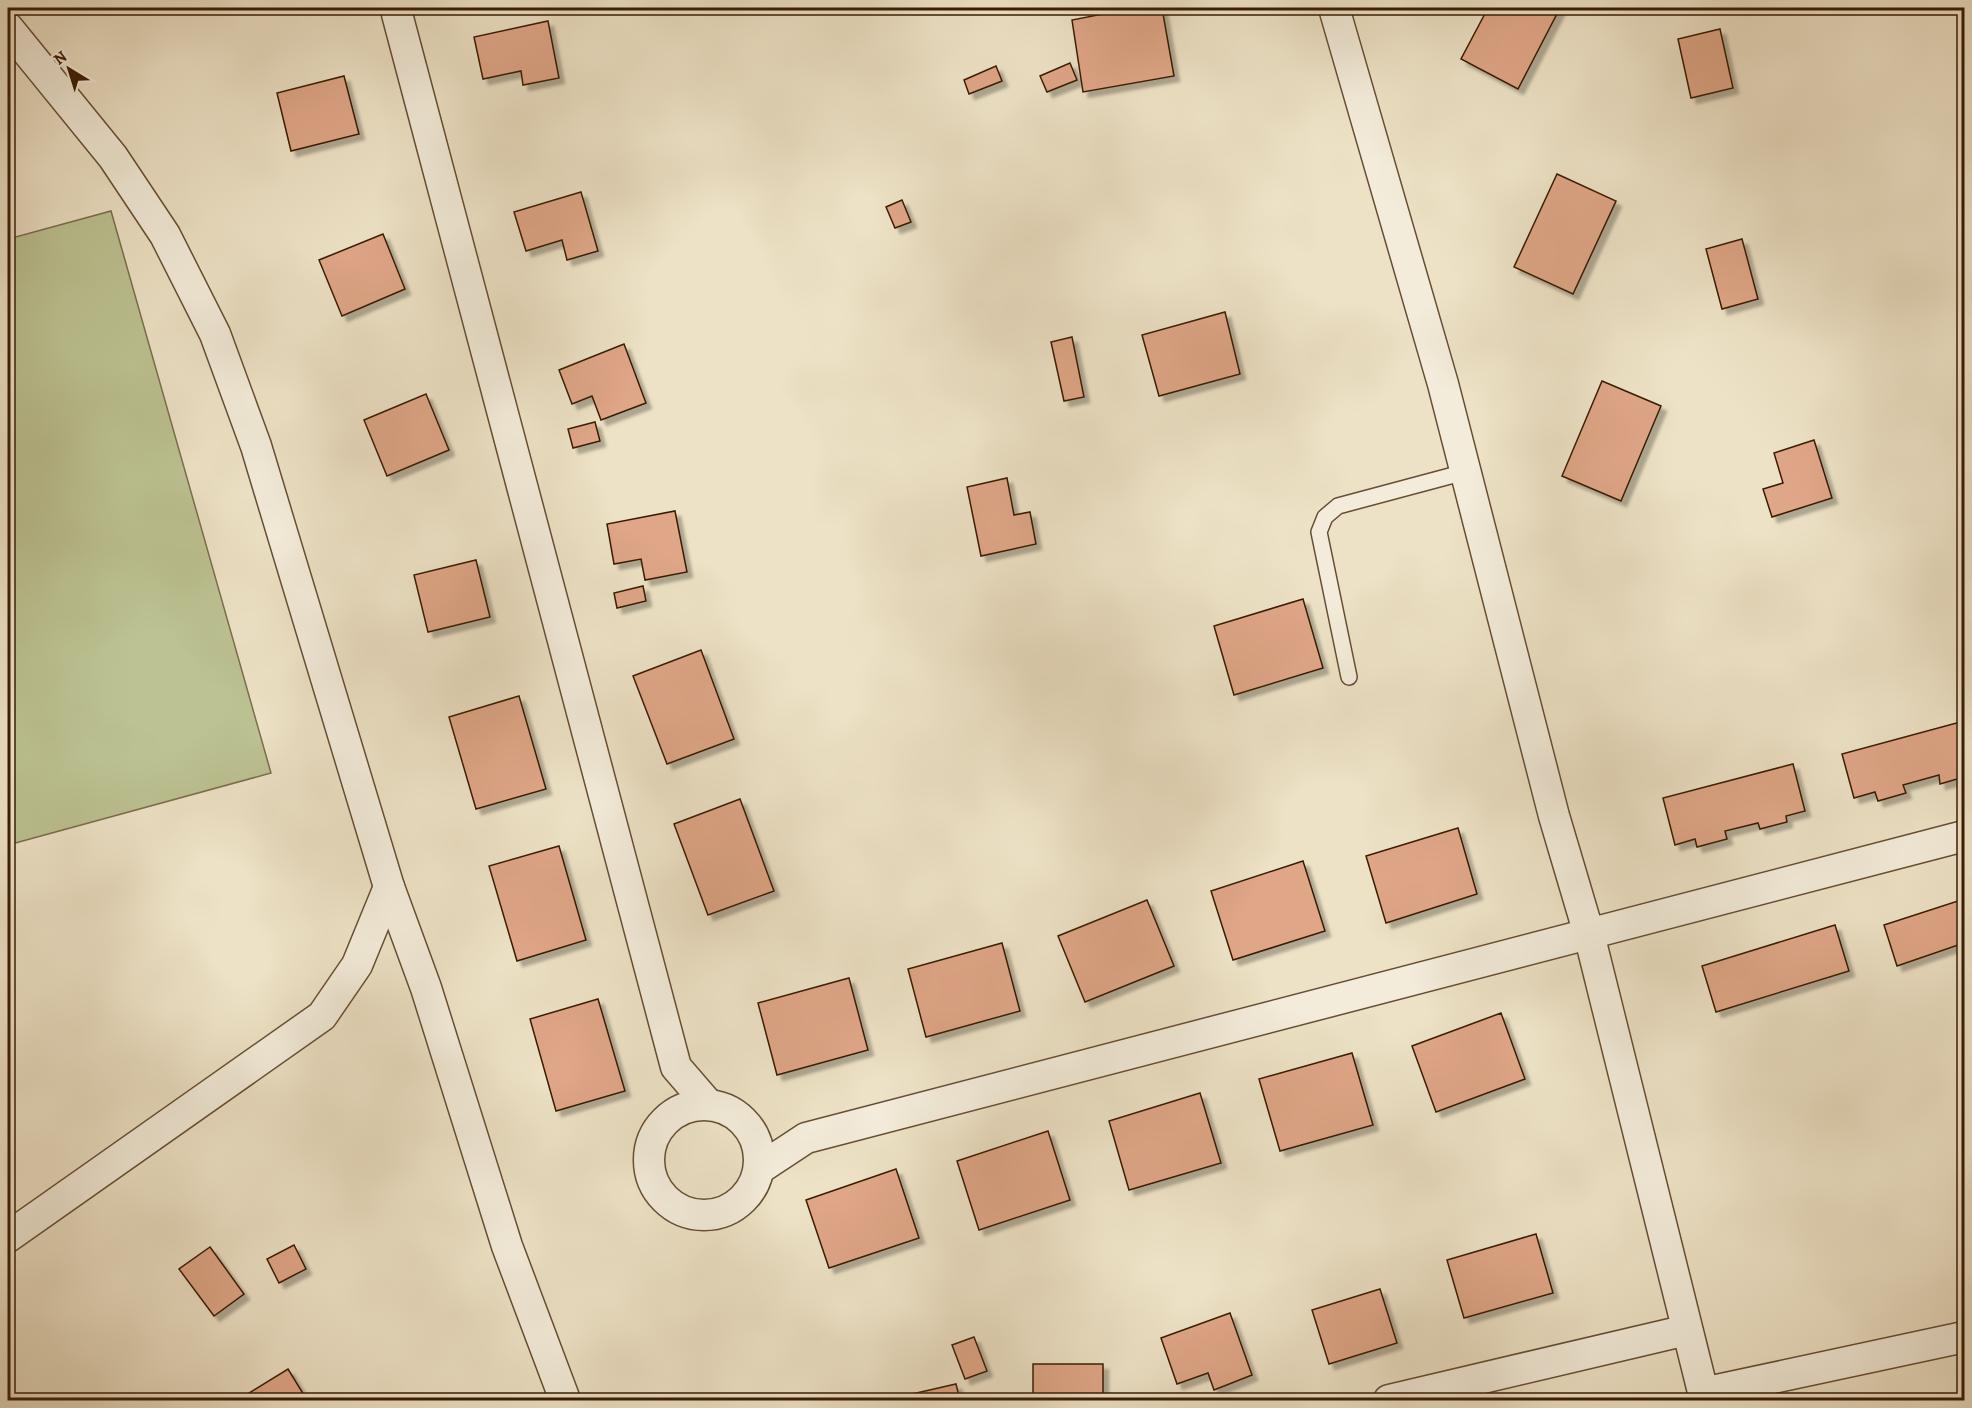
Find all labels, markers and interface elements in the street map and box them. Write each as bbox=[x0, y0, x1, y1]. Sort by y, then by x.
north arrow bbox=[39, 39, 99, 99]
text: N bbox=[49, 45, 72, 70]

